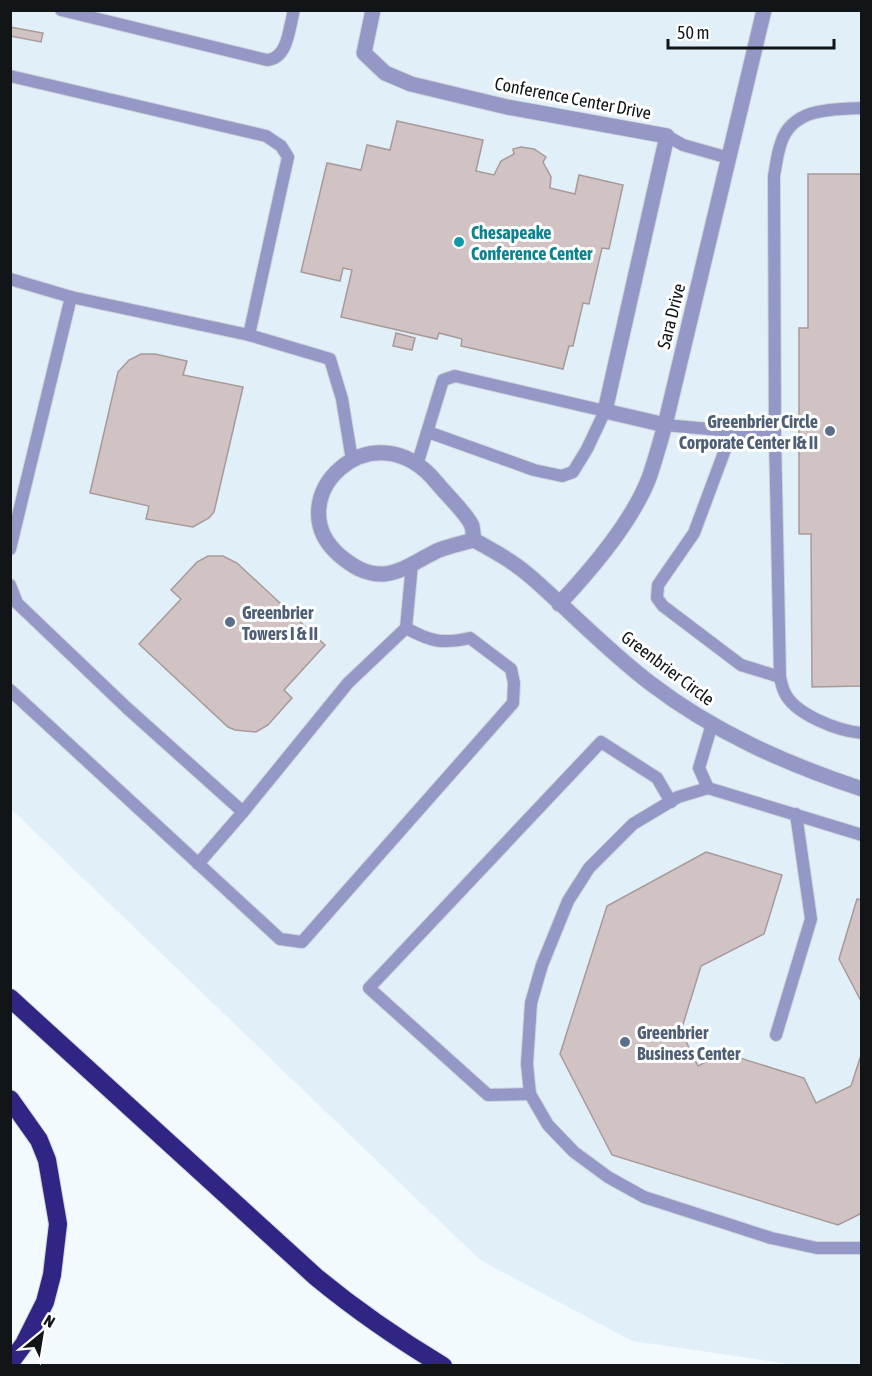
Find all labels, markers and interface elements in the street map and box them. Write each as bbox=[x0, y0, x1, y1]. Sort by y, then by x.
scale bar bbox=[668, 12, 834, 50]
text: 50 m bbox=[677, 22, 709, 43]
street label: Conference Center Drive bbox=[493, 73, 653, 123]
place label: Chesapeake Conference Center bbox=[471, 222, 593, 264]
marker: Chesapeake Conference Center bbox=[452, 235, 466, 249]
street label: Sara Drive bbox=[653, 281, 689, 351]
place label: Greenbrier Circle Corporate Center I& II bbox=[679, 411, 818, 453]
marker: Greenbrier Circle Corporate Center I& II bbox=[823, 424, 837, 438]
place label: Greenbrier Towers I & II bbox=[242, 602, 318, 644]
marker: Greenbrier Towers I & II bbox=[223, 615, 237, 629]
street label: Greenbrier Circle bbox=[617, 626, 719, 710]
place label: Greenbrier Business Center bbox=[637, 1022, 741, 1064]
marker: Greenbrier Business Center bbox=[618, 1035, 632, 1049]
north arrow bbox=[12, 1304, 72, 1364]
text: N bbox=[41, 1311, 58, 1331]

